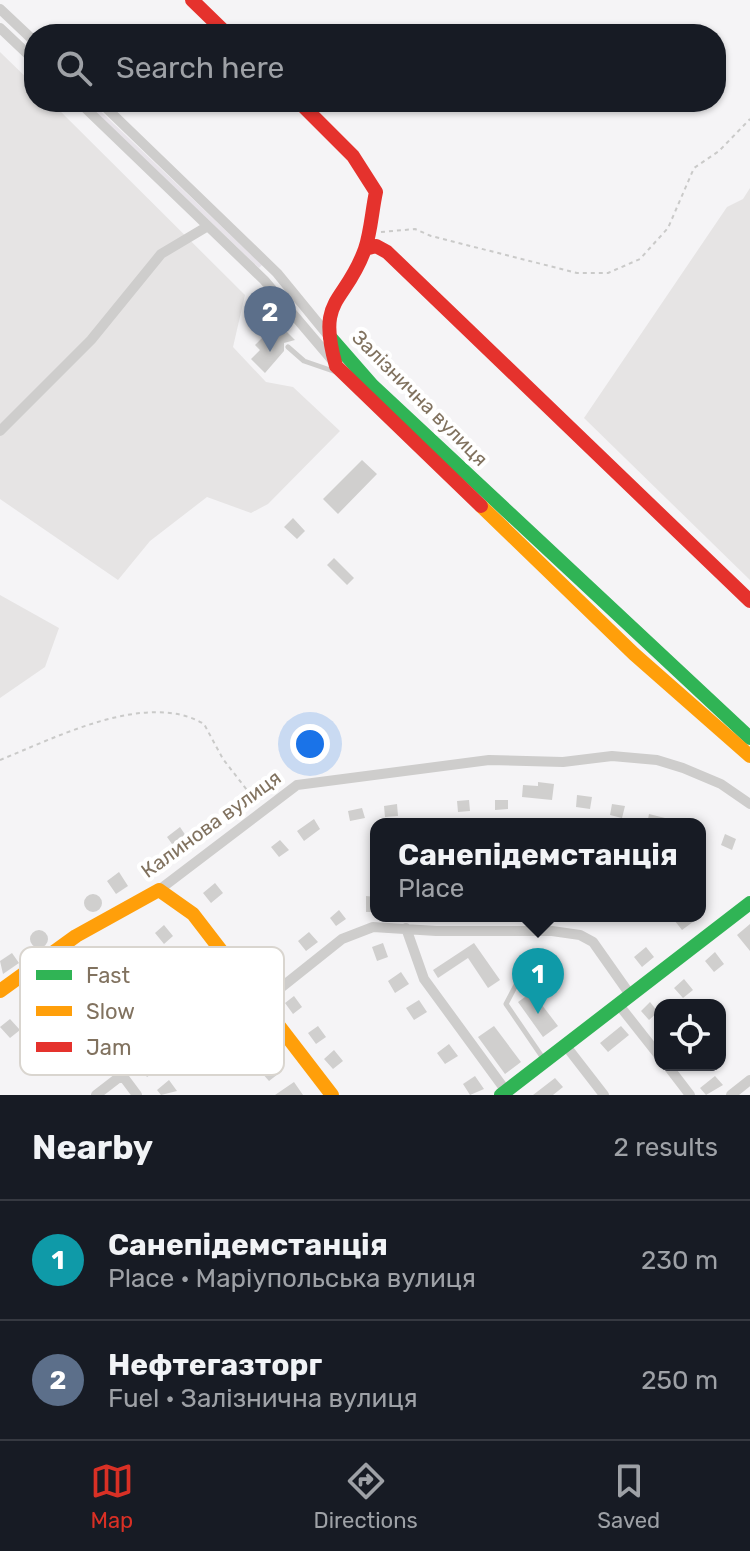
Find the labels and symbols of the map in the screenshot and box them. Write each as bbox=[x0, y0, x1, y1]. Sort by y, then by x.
pin: 2 bbox=[244, 286, 296, 352]
street label: Залізнична вулиця bbox=[347, 325, 493, 471]
your location bbox=[290, 724, 330, 764]
street label: Калинова вулиця bbox=[136, 765, 286, 883]
legend bbox=[20, 947, 284, 1075]
pin: 1 bbox=[512, 948, 564, 1014]
text: Fast bbox=[86, 962, 131, 989]
text: Slow bbox=[86, 998, 135, 1025]
text: Jam bbox=[86, 1034, 132, 1061]

